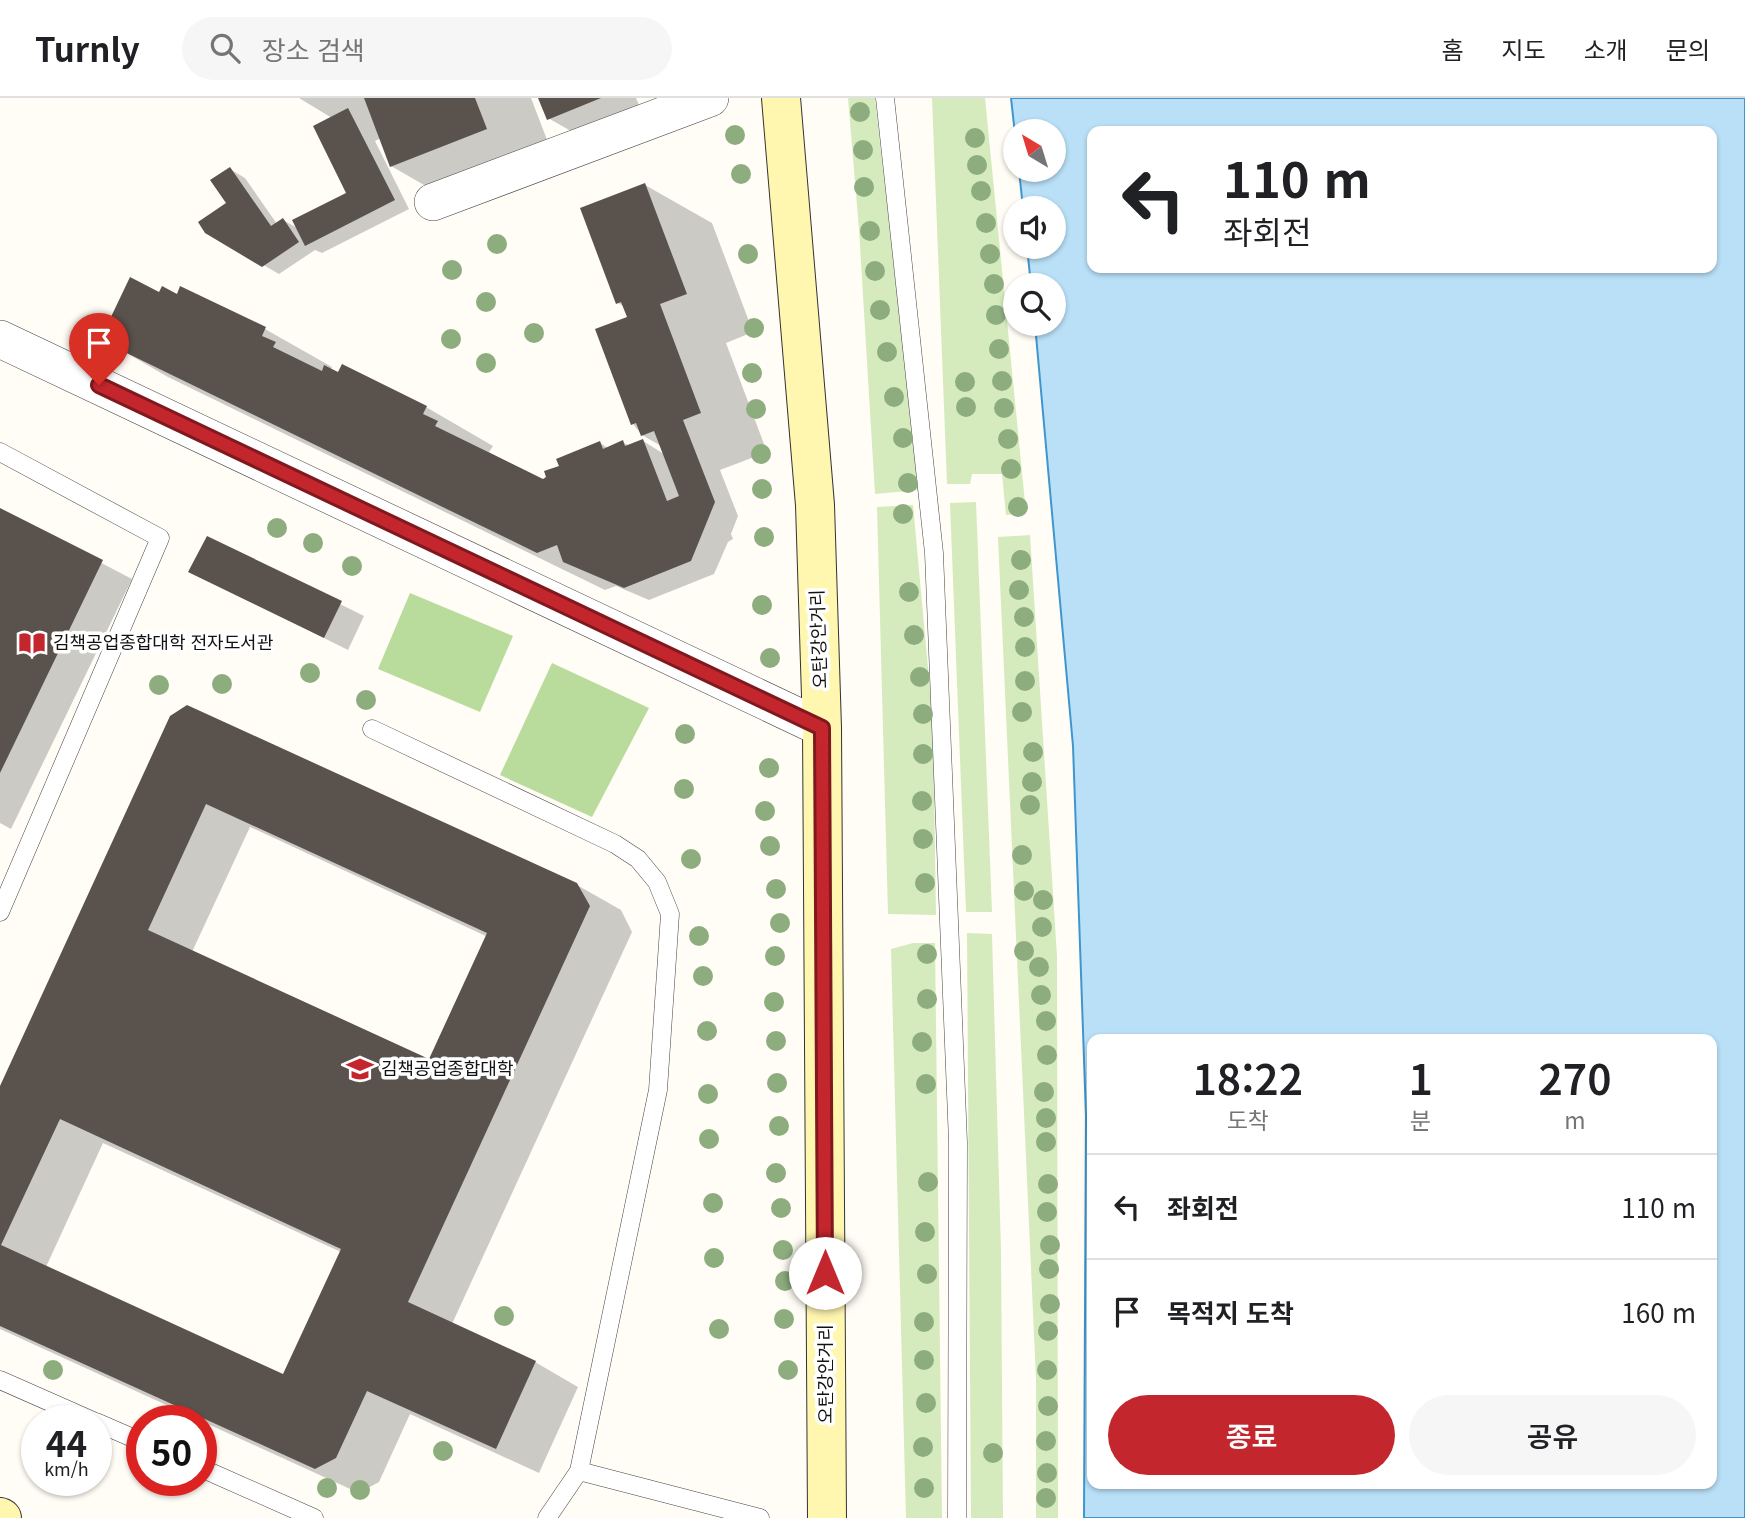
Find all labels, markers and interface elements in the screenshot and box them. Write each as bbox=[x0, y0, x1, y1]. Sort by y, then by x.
search box bbox=[182, 17, 672, 80]
text: Turnly bbox=[35, 24, 140, 72]
icon: search bbox=[206, 29, 244, 67]
text: 장소 검색 bbox=[262, 30, 365, 67]
text: 홈 bbox=[1441, 31, 1463, 66]
text: 지도 bbox=[1501, 31, 1546, 66]
text: 소개 bbox=[1584, 31, 1628, 66]
text: 문의 bbox=[1666, 31, 1710, 66]
north arrow bbox=[1003, 119, 1066, 182]
map controls bbox=[1003, 119, 1066, 336]
text: 110 m bbox=[1223, 141, 1371, 212]
icon: left bbox=[1108, 154, 1199, 245]
button: sound bbox=[1003, 196, 1066, 259]
text: 좌회전 bbox=[1223, 207, 1311, 253]
button: search bbox=[1003, 273, 1066, 336]
pin bbox=[69, 313, 129, 385]
icon: arrive bbox=[80, 324, 118, 362]
street label: 오탄강안거리 bbox=[802, 589, 832, 689]
library icon: 김책공업종합대학 전자도서관 bbox=[17, 628, 47, 658]
place label: 김책공업종합대학 전자도서관 bbox=[53, 628, 274, 654]
text: 18:22 bbox=[1192, 1046, 1303, 1107]
text: 1 bbox=[1409, 1046, 1433, 1107]
text: 270 bbox=[1538, 1046, 1612, 1107]
school or university icon: 김책공업종합대학 bbox=[345, 1054, 375, 1084]
place label: 김책공업종합대학 bbox=[381, 1054, 513, 1080]
text: 도착 bbox=[1227, 1102, 1269, 1136]
text: 분 bbox=[1410, 1102, 1431, 1136]
text: m bbox=[1564, 1102, 1586, 1136]
icon: left bbox=[1108, 1188, 1146, 1226]
text: 좌회전 bbox=[1167, 1188, 1239, 1225]
text: 110 m bbox=[1621, 1188, 1696, 1225]
position arrow bbox=[788, 1236, 862, 1310]
icon: arrive bbox=[1108, 1293, 1146, 1331]
text: 목적지 도착 bbox=[1167, 1293, 1294, 1330]
text: 160 m bbox=[1621, 1293, 1696, 1330]
street label: 오탄강안거리 bbox=[811, 1324, 837, 1424]
button: 종료 bbox=[1108, 1395, 1395, 1475]
button: 공유 bbox=[1409, 1395, 1696, 1475]
speed limit sign: 50 bbox=[126, 1405, 217, 1496]
text: 44 bbox=[46, 1416, 87, 1467]
text: km/h bbox=[44, 1455, 89, 1481]

